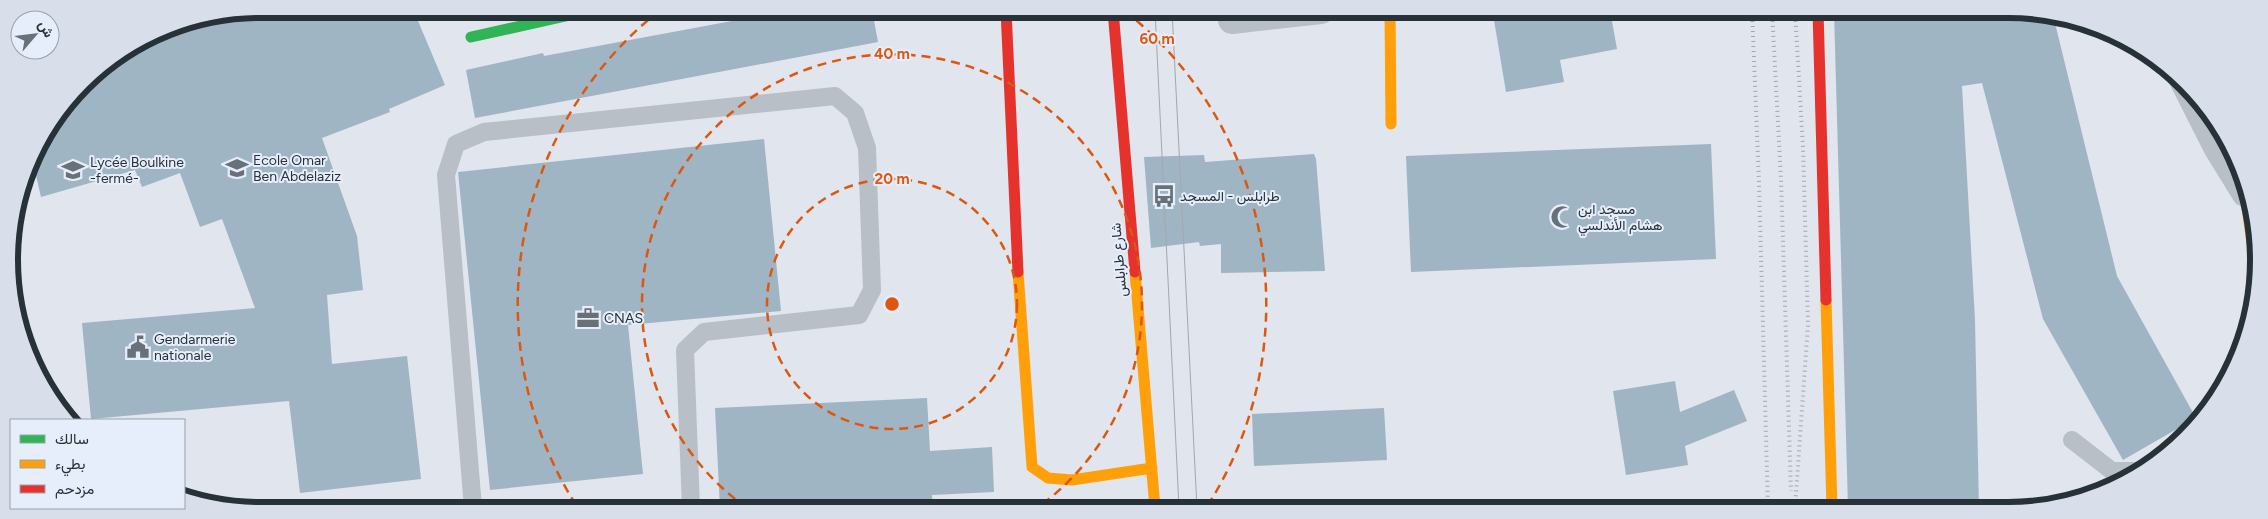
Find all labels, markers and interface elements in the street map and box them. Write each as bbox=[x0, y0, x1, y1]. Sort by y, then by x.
north arrow bbox=[10, 10, 60, 60]
text: ش bbox=[35, 18, 58, 41]
text: 60 m bbox=[1139, 30, 1175, 48]
text: 40 m bbox=[874, 45, 910, 63]
place label: Ecole Omar Ben Abdelaziz bbox=[253, 152, 341, 185]
place label: Lycée Boulkine -fermé- bbox=[90, 154, 184, 187]
school or university icon: Ecole Omar Ben Abdelaziz bbox=[224, 155, 250, 181]
school or university icon: Lycée Boulkine -fermé- bbox=[60, 157, 86, 183]
text: 20 m bbox=[874, 170, 910, 188]
bus stop icon: طرابلس - المسجد bbox=[1151, 183, 1177, 209]
place label: طرابلس - المسجد bbox=[1180, 188, 1280, 205]
place label: مسجد ابن هشام الأندلسي bbox=[1578, 201, 1663, 237]
mosque icon: مسجد ابن هشام الأندلسي bbox=[1549, 204, 1575, 230]
street label: شارع طرابلس bbox=[1107, 222, 1133, 298]
centre of rings bbox=[883, 295, 901, 313]
office icon: CNAS bbox=[575, 305, 601, 331]
place label: CNAS bbox=[604, 310, 643, 327]
place label: Gendarmerie nationale bbox=[154, 331, 236, 364]
public building icon: Gendarmerie nationale bbox=[125, 334, 151, 360]
legend bbox=[10, 419, 185, 509]
text: سالك bbox=[55, 430, 89, 448]
text: بطيء bbox=[55, 455, 85, 477]
text: مزدحم bbox=[55, 480, 94, 499]

